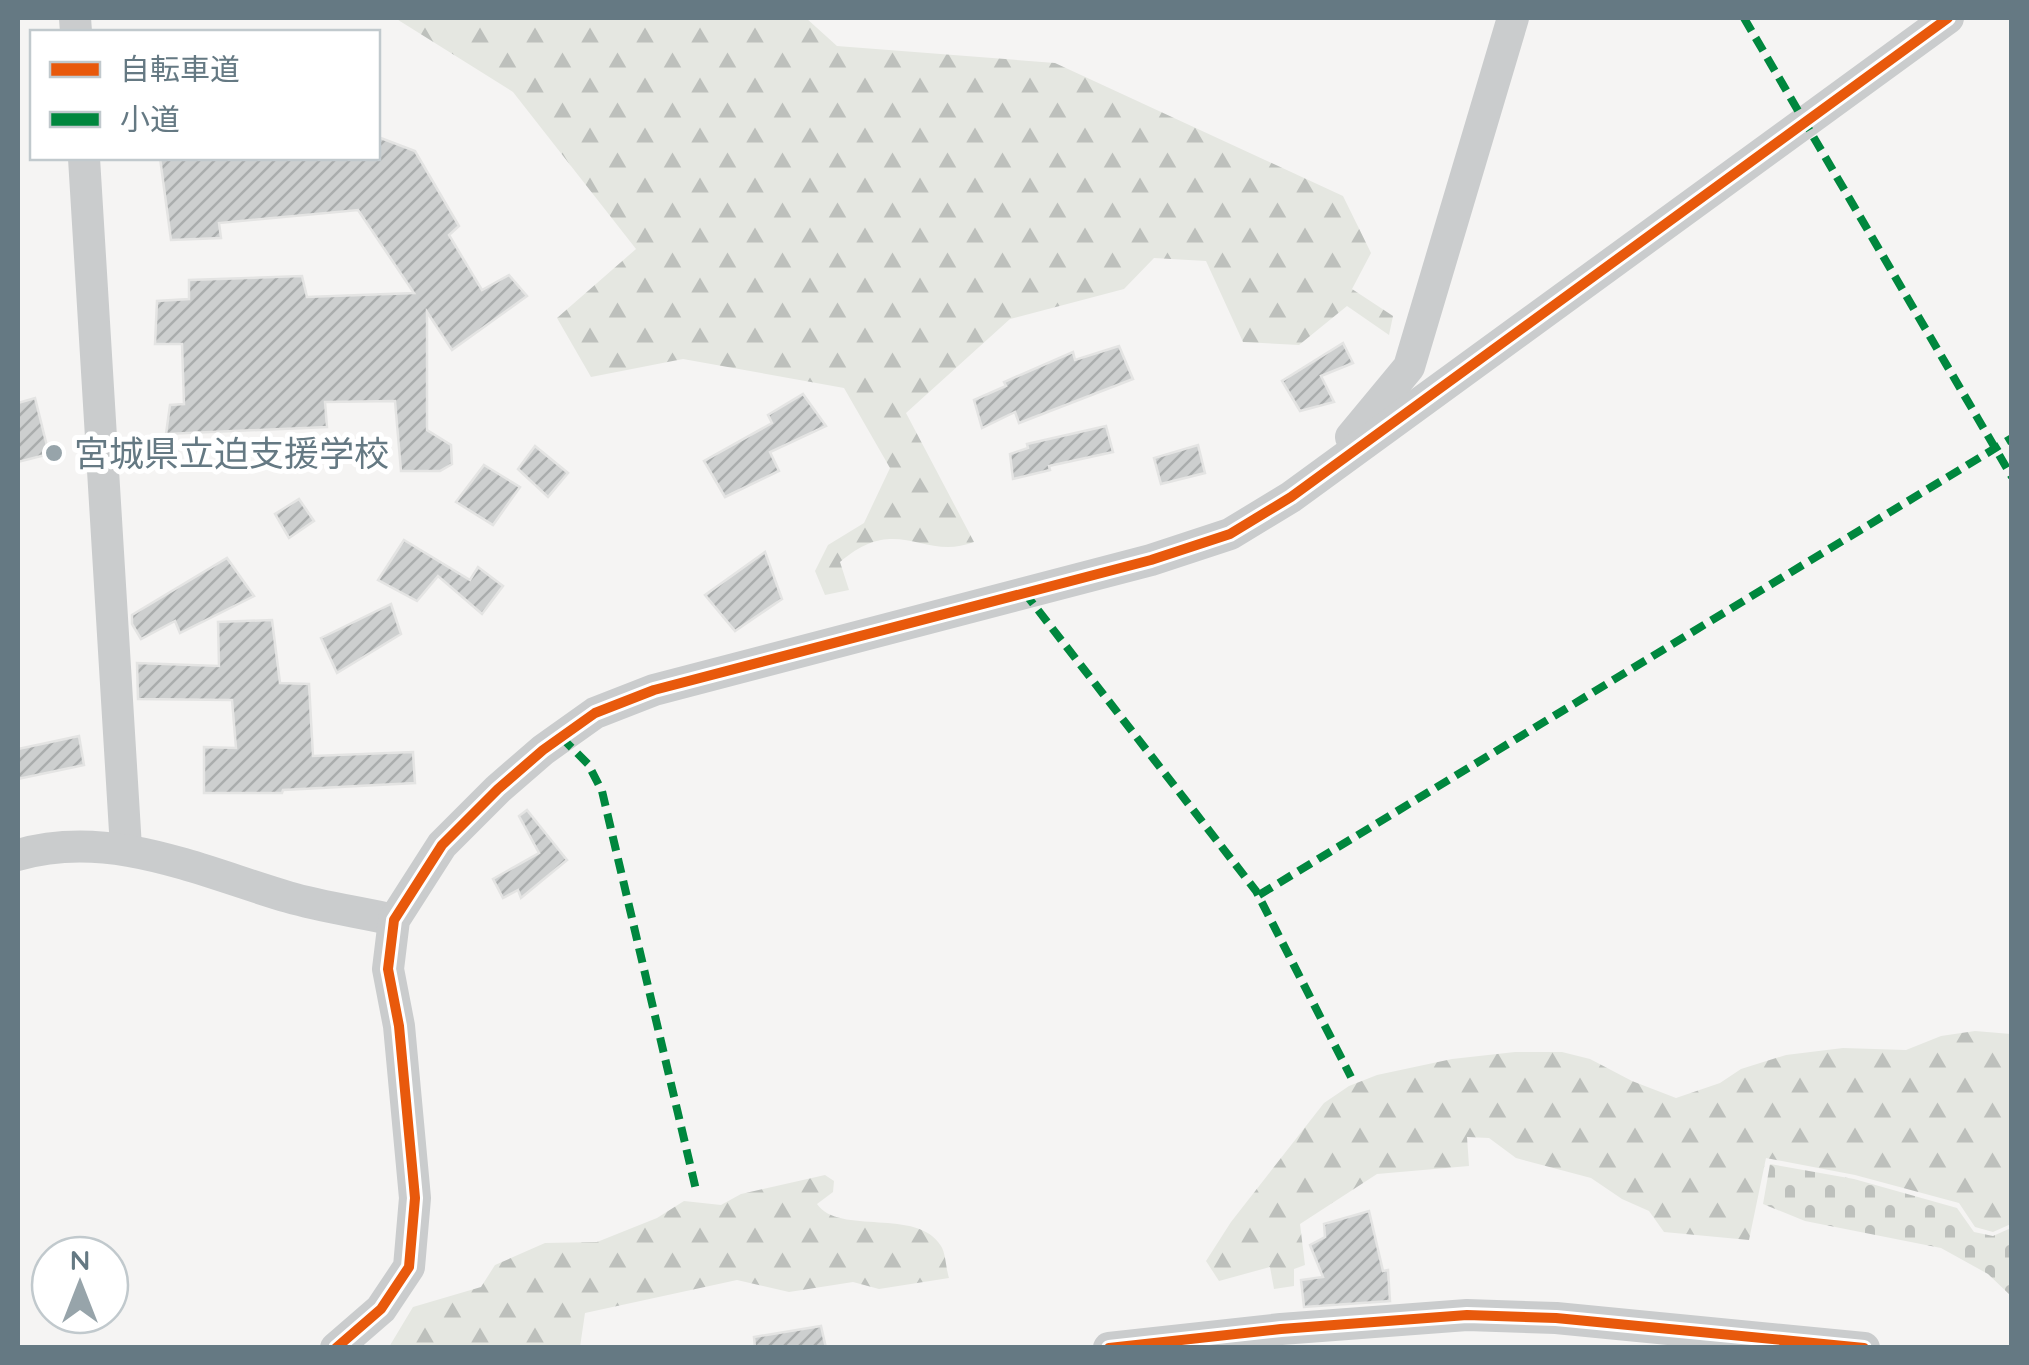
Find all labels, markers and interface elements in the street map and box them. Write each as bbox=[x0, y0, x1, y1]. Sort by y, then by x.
legend bbox=[30, 30, 380, 160]
text: 自転車道 bbox=[120, 50, 240, 88]
text: 小道 bbox=[120, 100, 180, 138]
place label: 宮城県立迫支援学校 bbox=[74, 431, 389, 475]
marker: 宮城県立迫支援学校 bbox=[43, 442, 65, 464]
north arrow bbox=[30, 1235, 130, 1335]
text: N bbox=[70, 1242, 90, 1277]

